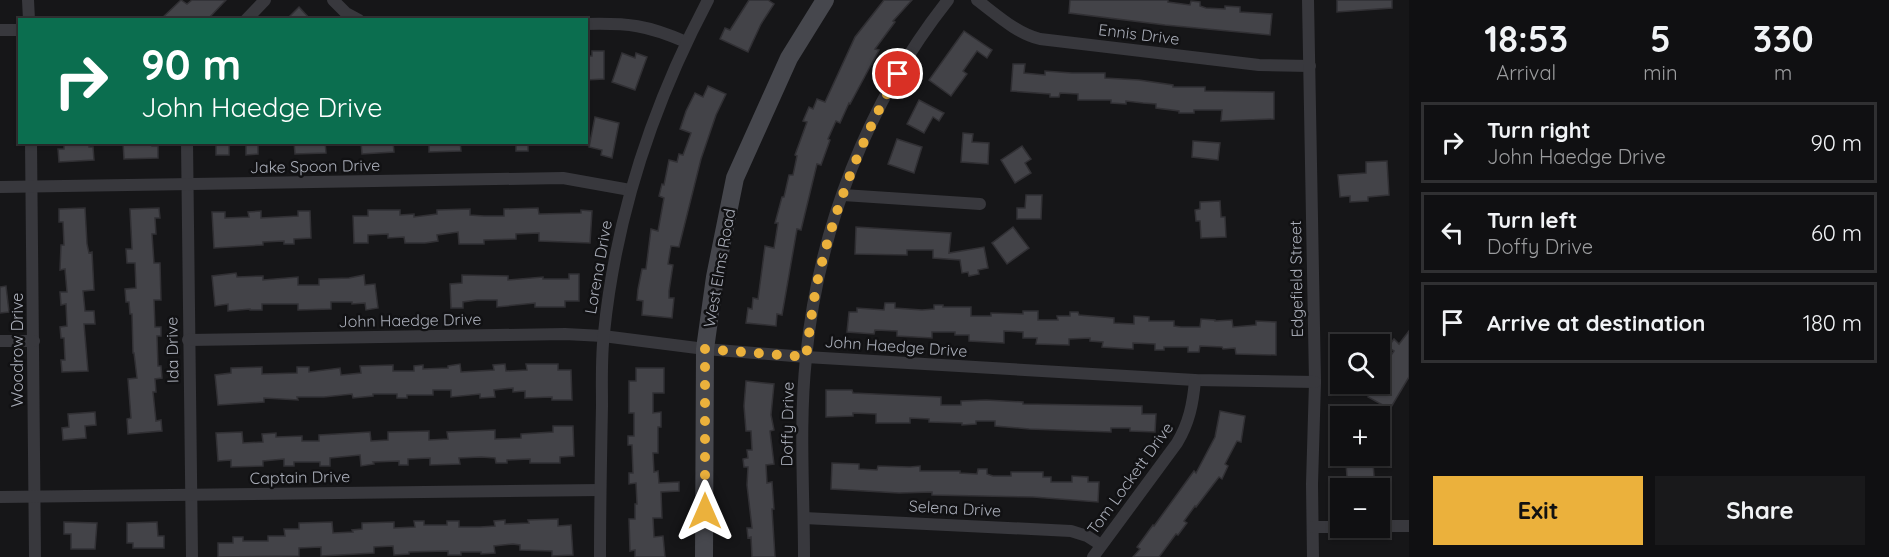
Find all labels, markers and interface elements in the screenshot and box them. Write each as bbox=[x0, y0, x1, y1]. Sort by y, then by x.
text: 18:53 bbox=[1484, 16, 1568, 61]
text: 5 bbox=[1650, 16, 1671, 61]
text: 330 bbox=[1753, 16, 1814, 61]
street label: Ennis Drive bbox=[1097, 19, 1181, 49]
text: 90 m bbox=[141, 38, 241, 91]
icon: right bbox=[42, 42, 120, 120]
pin bbox=[872, 48, 923, 99]
icon: arrive bbox=[881, 57, 914, 90]
text: Arrival bbox=[1496, 60, 1556, 85]
text: min bbox=[1643, 60, 1677, 85]
text: m bbox=[1774, 60, 1792, 85]
text: John Haedge Drive bbox=[141, 90, 382, 124]
text: Turn right bbox=[1487, 116, 1591, 144]
icon: right bbox=[1436, 126, 1469, 159]
text: 90 m bbox=[1811, 129, 1862, 157]
text: John Haedge Drive bbox=[1487, 144, 1666, 169]
street label: Jake Spoon Drive bbox=[250, 155, 380, 177]
text: Turn left bbox=[1487, 206, 1577, 234]
street label: West Elms Road bbox=[699, 207, 739, 329]
icon: left bbox=[1436, 216, 1469, 249]
street label: Lorena Drive bbox=[580, 219, 616, 315]
text: 60 m bbox=[1811, 219, 1862, 247]
street label: Edgefield Street bbox=[1285, 220, 1307, 338]
text: Doffy Drive bbox=[1487, 234, 1593, 259]
street label: Woodrow Drive bbox=[7, 293, 27, 407]
icon: arrive bbox=[1436, 306, 1469, 339]
street label: John Haedge Drive bbox=[338, 309, 482, 331]
text: Arrive at destination bbox=[1487, 309, 1705, 337]
text: 180 m bbox=[1803, 309, 1862, 337]
street label: Ida Drive bbox=[161, 317, 183, 383]
street label: John Haedge Drive bbox=[824, 331, 968, 361]
map controls bbox=[1330, 334, 1390, 538]
button: search bbox=[1330, 334, 1390, 394]
street label: Doffy Drive bbox=[776, 381, 798, 467]
button: + bbox=[1330, 406, 1390, 466]
street label: Tom Lockett Drive bbox=[1083, 418, 1177, 538]
street label: Captain Drive bbox=[250, 466, 350, 488]
button: Exit bbox=[1433, 476, 1643, 545]
button: Share bbox=[1655, 476, 1865, 545]
button: − bbox=[1330, 478, 1390, 538]
position arrow bbox=[673, 479, 737, 543]
street label: Selena Drive bbox=[908, 496, 1002, 520]

